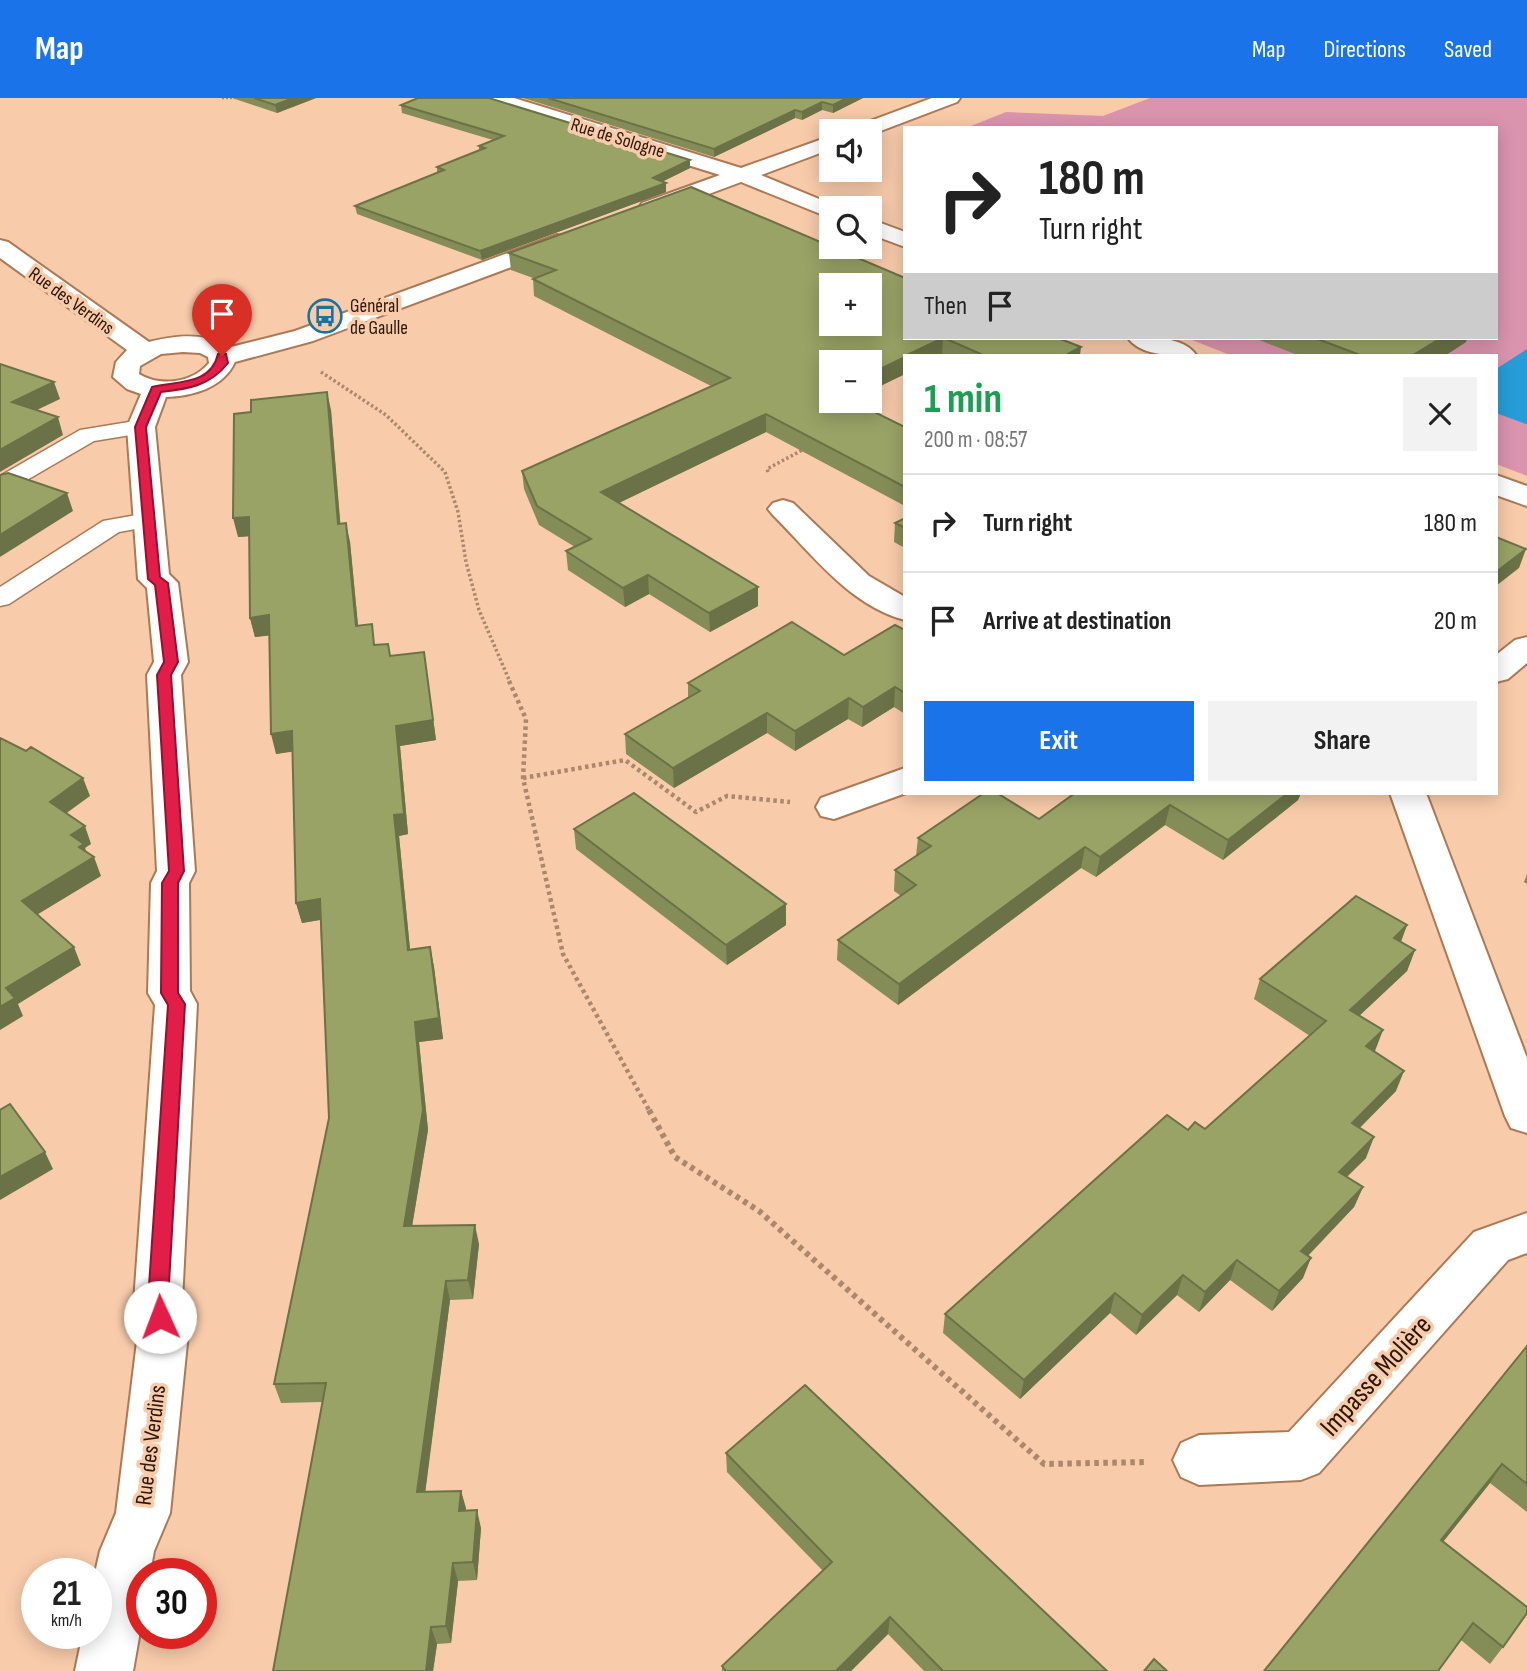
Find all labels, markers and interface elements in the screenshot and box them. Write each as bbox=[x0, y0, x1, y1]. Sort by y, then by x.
text: Map bbox=[35, 29, 84, 69]
text: Map bbox=[1252, 35, 1285, 64]
text: Directions bbox=[1323, 35, 1406, 64]
text: Saved bbox=[1444, 35, 1492, 64]
street label: Rue de Sologne bbox=[568, 113, 667, 164]
map controls bbox=[819, 119, 882, 413]
button: sound bbox=[819, 119, 882, 182]
text: 180 m bbox=[1039, 150, 1145, 209]
icon: right bbox=[924, 154, 1015, 245]
button: search bbox=[819, 196, 882, 259]
text: Turn right bbox=[1039, 210, 1143, 249]
street label: Rue des Verdins bbox=[24, 263, 118, 340]
button: + bbox=[819, 273, 882, 336]
pin bbox=[192, 284, 252, 356]
icon: arrive bbox=[981, 287, 1019, 325]
text: Then bbox=[924, 291, 967, 322]
icon: arrive bbox=[203, 295, 241, 333]
place label: Général de Gaulle bbox=[350, 295, 408, 340]
bus stop icon: Général de Gaulle bbox=[306, 297, 344, 335]
button: − bbox=[819, 350, 882, 413]
text: 1 min bbox=[924, 374, 1002, 425]
button: close bbox=[1403, 377, 1477, 451]
text: 200 m · 08:57 bbox=[924, 426, 1027, 454]
icon: right bbox=[924, 504, 962, 542]
text: Turn right bbox=[983, 508, 1072, 539]
text: 180 m bbox=[1424, 508, 1477, 539]
icon: arrive bbox=[924, 602, 962, 640]
text: Arrive at destination bbox=[983, 606, 1171, 637]
text: 20 m bbox=[1434, 606, 1477, 637]
button: Exit bbox=[924, 701, 1194, 781]
button: Share bbox=[1208, 701, 1477, 781]
position arrow bbox=[123, 1280, 197, 1354]
street label: Impasse Molière bbox=[1313, 1309, 1439, 1443]
street label: Rue des Verdins bbox=[130, 1383, 172, 1507]
speed limit sign: 30 bbox=[126, 1558, 217, 1649]
text: 21 bbox=[52, 1573, 81, 1616]
text: km/h bbox=[51, 1610, 82, 1631]

